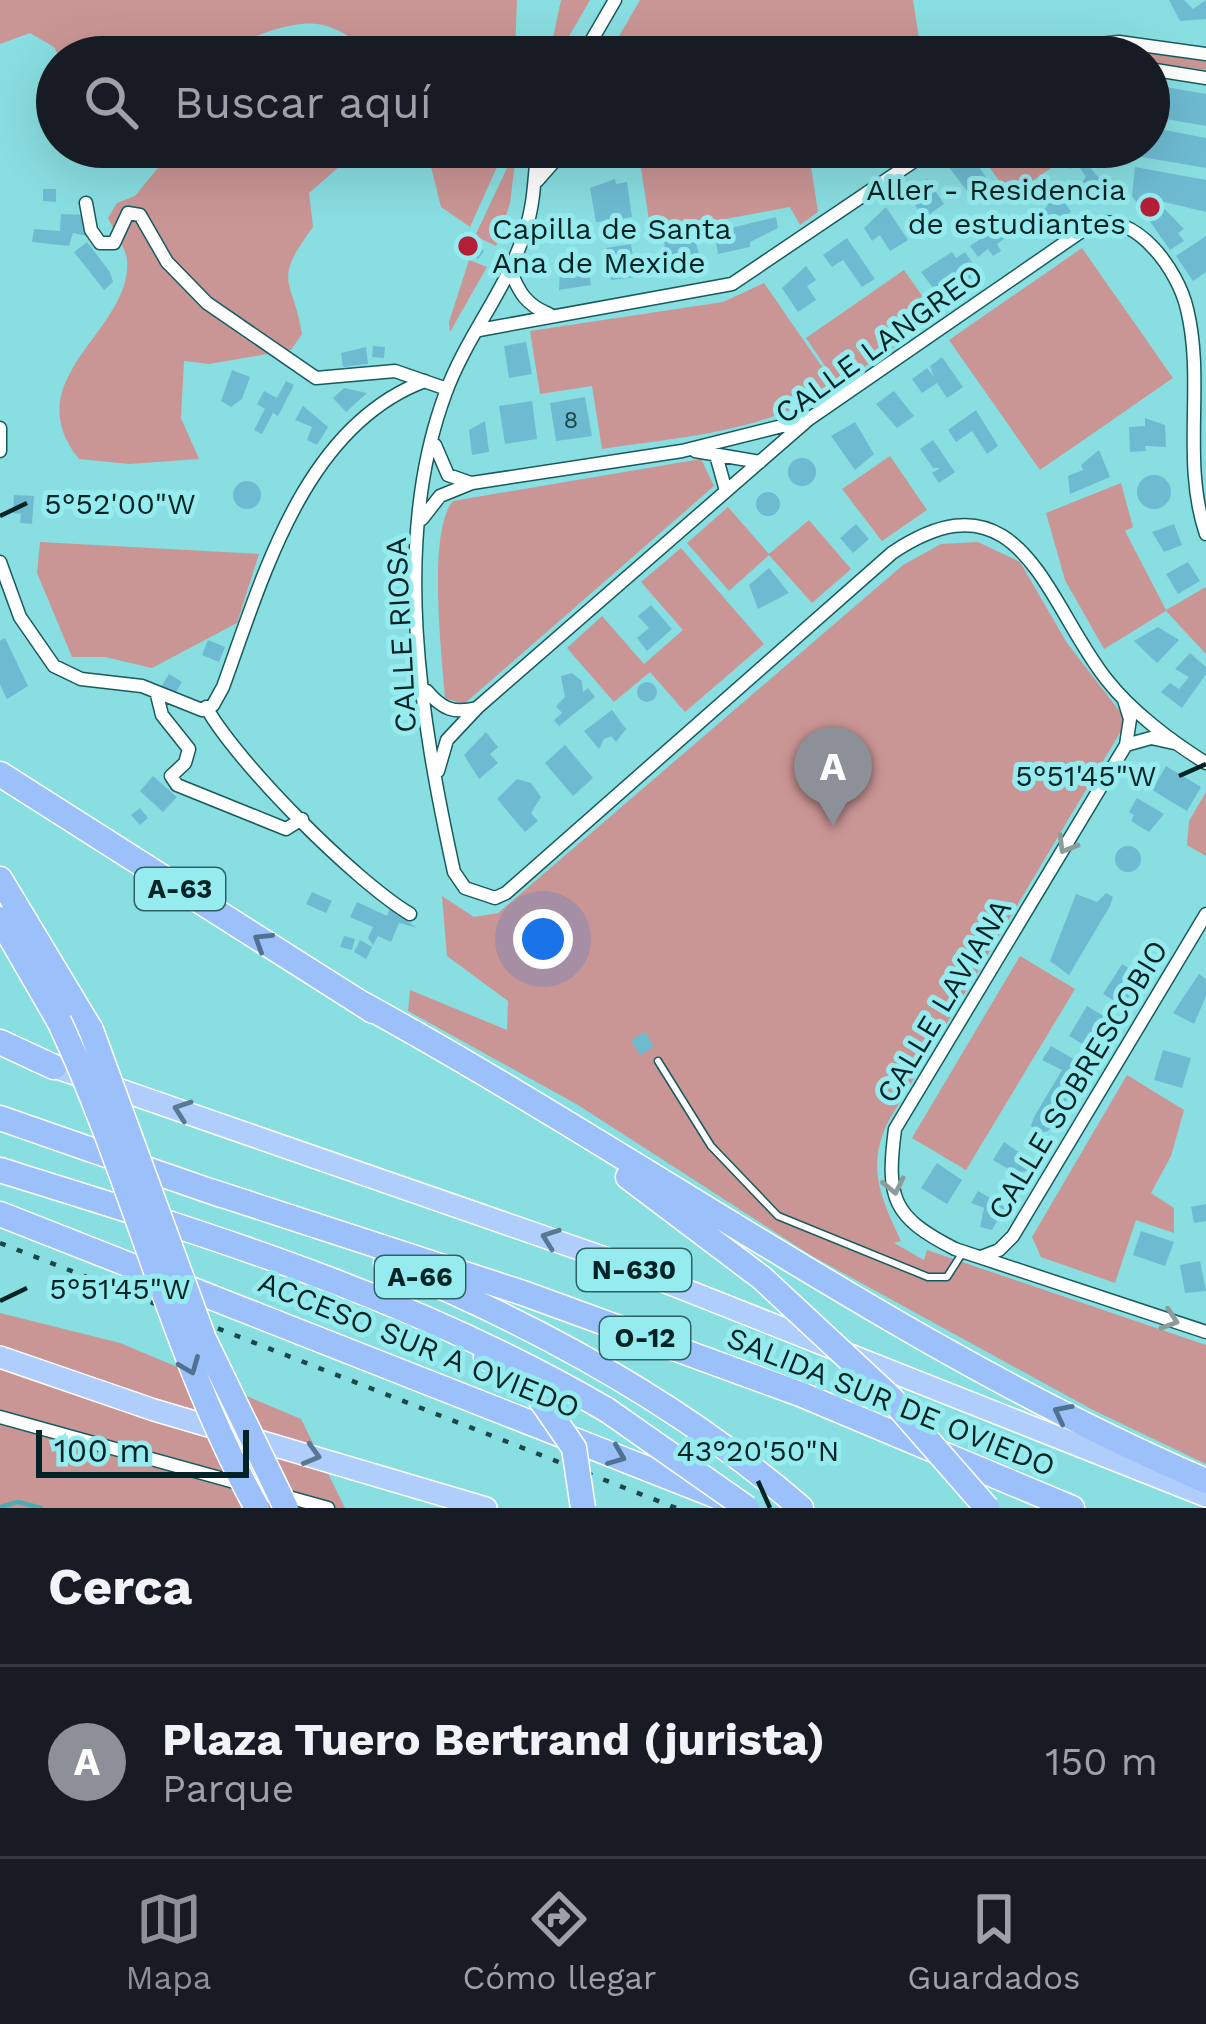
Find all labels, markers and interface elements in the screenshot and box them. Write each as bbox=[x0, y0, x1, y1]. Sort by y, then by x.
search box bbox=[36, 36, 1170, 168]
icon: search bbox=[78, 69, 144, 135]
text: Buscar aquí bbox=[174, 76, 432, 129]
place label: Aller - Residencia de estudiantes bbox=[866, 172, 1126, 241]
marker: Aller - Residencia de estudiantes bbox=[1137, 194, 1163, 220]
place label: Capilla de Santa Ana de Mexide bbox=[492, 211, 731, 280]
marker: Capilla de Santa Ana de Mexide bbox=[455, 233, 481, 259]
street label: CALLE LANGREO bbox=[768, 256, 989, 431]
house number: 8 bbox=[564, 406, 578, 434]
text: 5°52'00"W bbox=[44, 486, 196, 521]
street label: CALLE RIOSA bbox=[378, 536, 423, 734]
pin: A bbox=[794, 727, 872, 826]
text: 5°51'45"W bbox=[1015, 758, 1157, 793]
one-way arrow bbox=[1057, 832, 1080, 854]
road number: A-63 bbox=[135, 868, 225, 910]
street label: CALLE LAVIANA bbox=[869, 892, 1018, 1109]
your location bbox=[513, 909, 573, 969]
one-way arrow bbox=[253, 932, 275, 955]
street label: CALLE SOBRESCOBIO bbox=[980, 934, 1175, 1226]
one-way arrow bbox=[173, 1100, 194, 1124]
one-way arrow bbox=[880, 1176, 905, 1196]
one-way arrow bbox=[541, 1228, 562, 1253]
road number: N-630 bbox=[577, 1249, 691, 1291]
road number: A-66 bbox=[375, 1256, 465, 1298]
street label: ACCESO SUR A OVIEDO bbox=[254, 1264, 585, 1425]
text: 5°51'45"W bbox=[49, 1271, 191, 1306]
one-way arrow bbox=[1159, 1306, 1180, 1331]
road number: O-12 bbox=[600, 1317, 690, 1359]
street label: SALIDA SUR DE OVIEDO bbox=[722, 1320, 1060, 1483]
one-way arrow bbox=[176, 1354, 200, 1375]
one-way arrow bbox=[1053, 1405, 1075, 1428]
scale bar bbox=[36, 1424, 249, 1477]
text: 100 m bbox=[54, 1431, 151, 1470]
text: 43°20'50"N bbox=[676, 1433, 840, 1468]
one-way arrow bbox=[301, 1441, 322, 1466]
one-way arrow bbox=[606, 1442, 627, 1466]
text: Cerca bbox=[48, 1557, 192, 1616]
text: Plaza Tuero Bertrand (jurista) bbox=[162, 1713, 825, 1766]
text: A bbox=[74, 1739, 100, 1784]
text: 150 m bbox=[1045, 1739, 1158, 1784]
text: Parque bbox=[162, 1766, 294, 1811]
tab: Mapa bbox=[125, 1886, 212, 1997]
tab: Cómo llegar bbox=[463, 1886, 656, 1997]
tab: Guardados bbox=[907, 1886, 1080, 1997]

